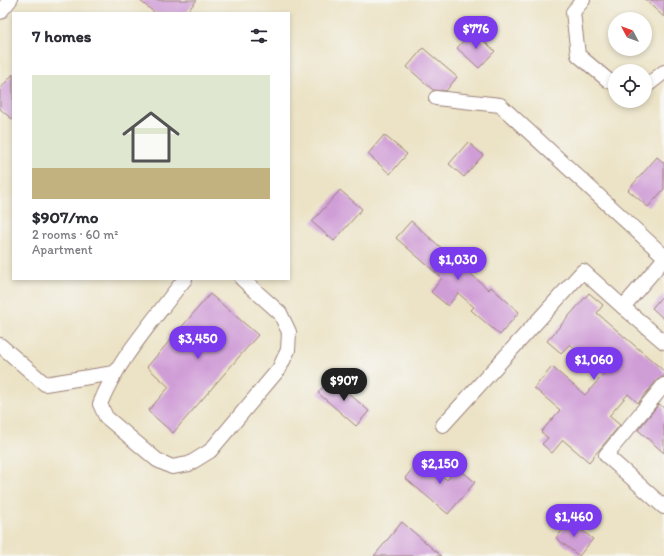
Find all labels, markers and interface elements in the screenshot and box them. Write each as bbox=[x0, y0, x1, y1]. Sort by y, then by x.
north arrow bbox=[608, 12, 652, 56]
map controls bbox=[608, 12, 652, 108]
pin: $776 bbox=[452, 16, 500, 50]
text: $776 bbox=[463, 21, 489, 36]
icon: filters bbox=[248, 25, 270, 47]
text: 7 homes bbox=[32, 26, 92, 46]
button: locate bbox=[608, 64, 652, 108]
icon: home bbox=[115, 101, 187, 173]
text: $907/mo bbox=[32, 207, 99, 227]
text: 2 rooms · 60 m² bbox=[32, 227, 118, 242]
text: Apartment bbox=[32, 242, 93, 257]
pin: $1,030 bbox=[425, 247, 491, 281]
text: $1,030 bbox=[439, 252, 477, 267]
pin: $3,450 bbox=[165, 326, 231, 360]
text: $3,450 bbox=[178, 331, 218, 346]
pin: $1,060 bbox=[561, 347, 627, 381]
text: $1,060 bbox=[575, 352, 613, 367]
pin: $907 bbox=[320, 368, 368, 402]
text: $907 bbox=[330, 373, 358, 388]
pin: $2,150 bbox=[407, 451, 473, 485]
text: $2,150 bbox=[421, 456, 459, 471]
pin: $1,460 bbox=[541, 504, 607, 538]
text: $1,460 bbox=[555, 509, 593, 524]

